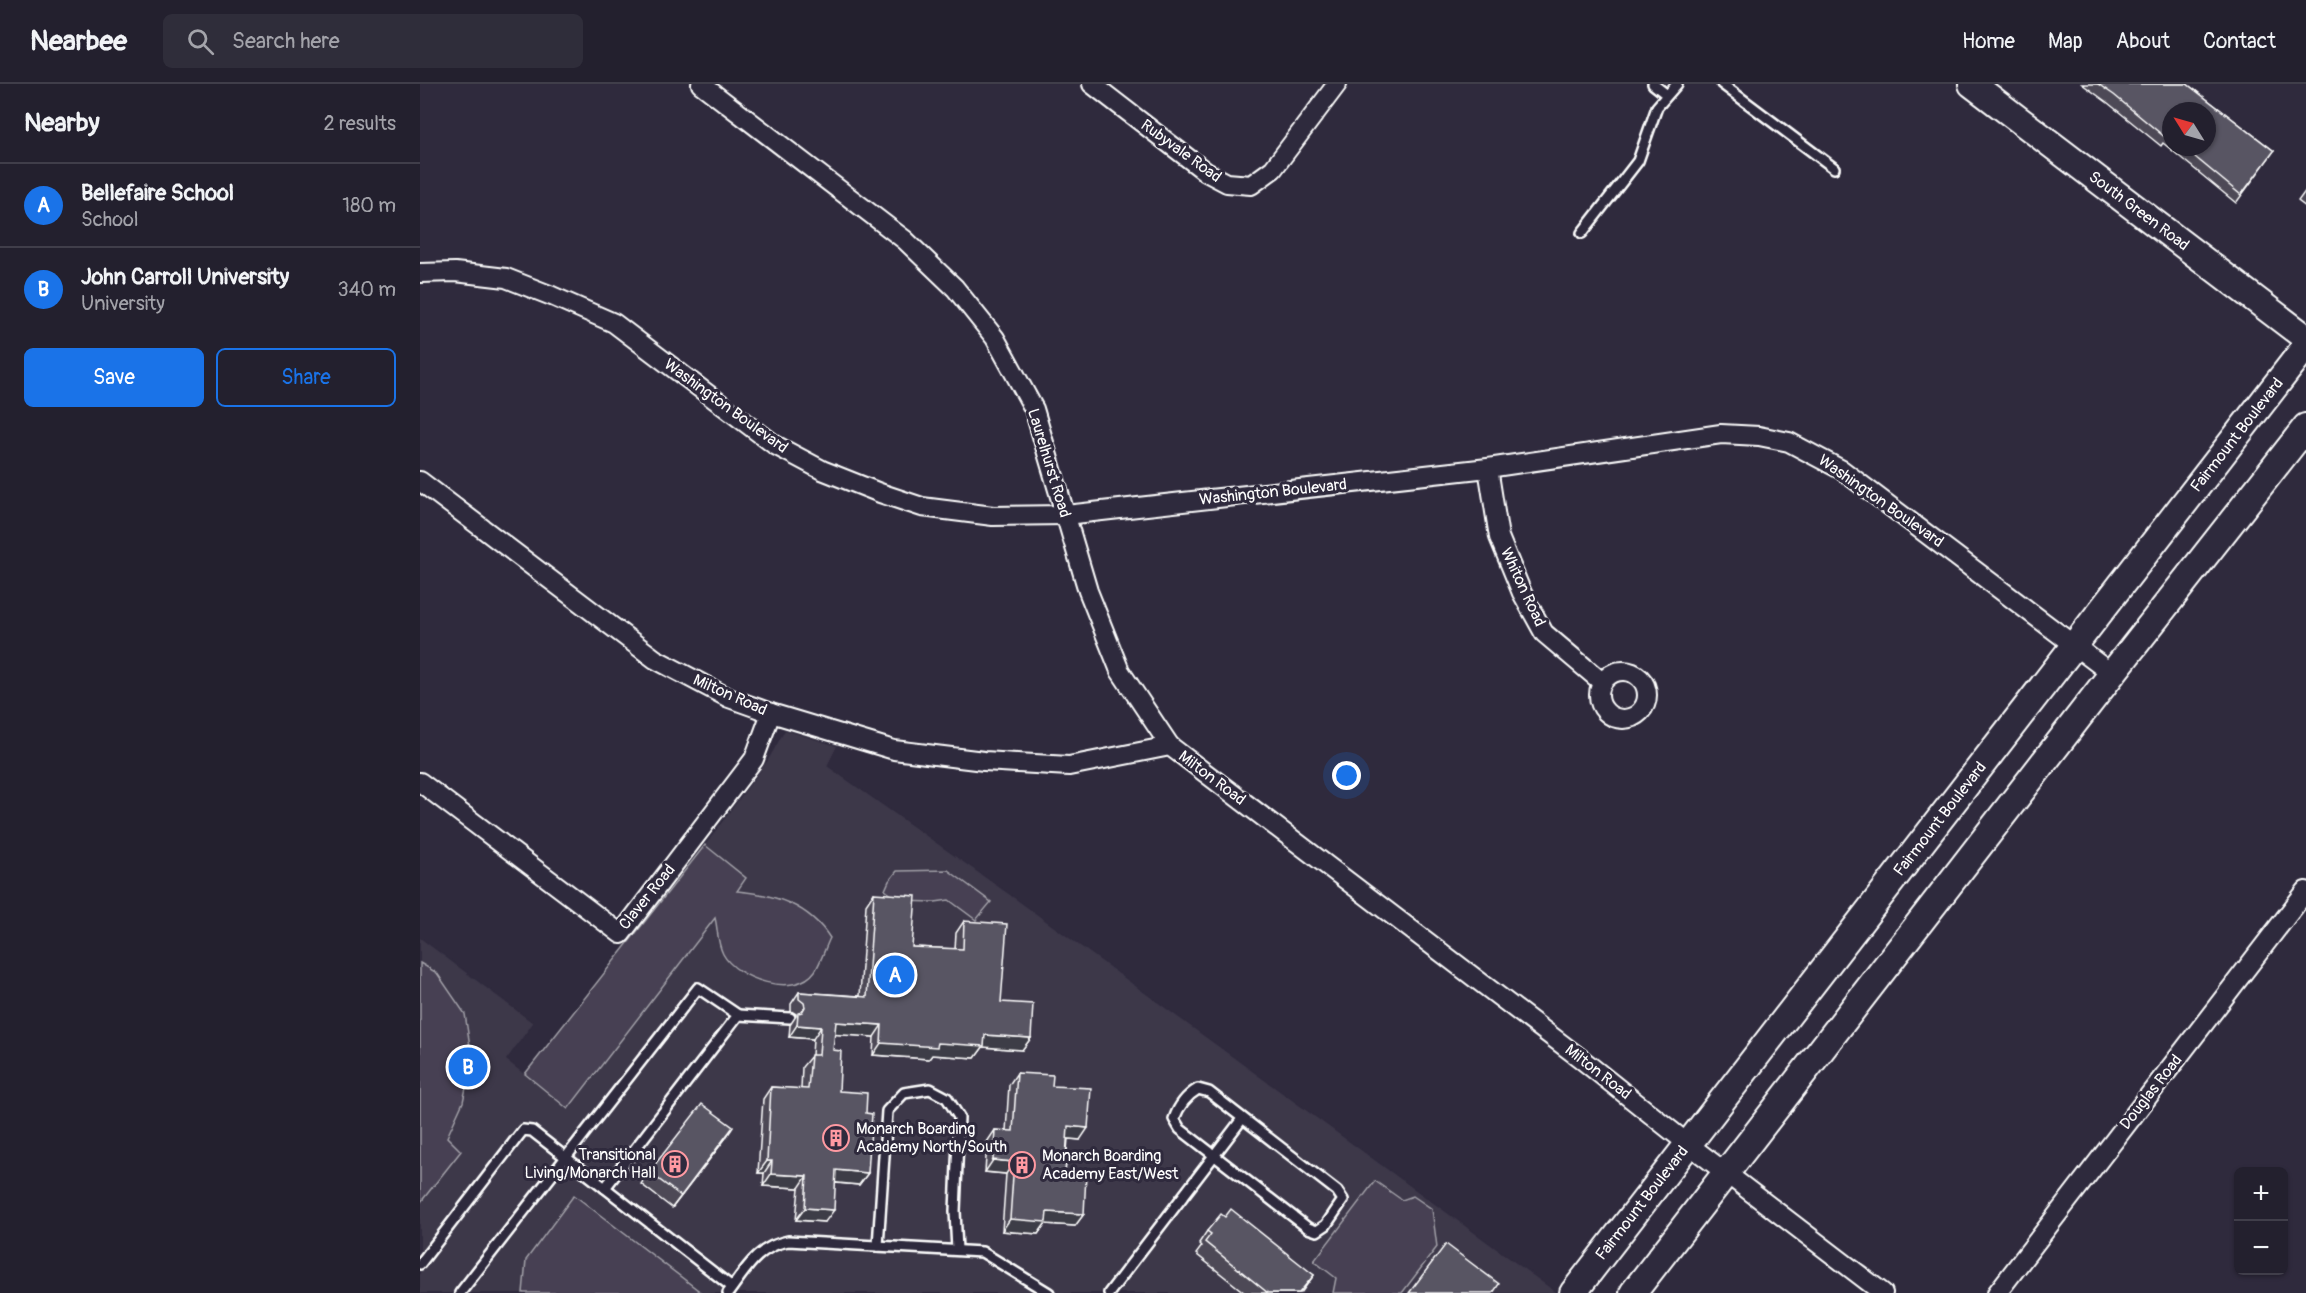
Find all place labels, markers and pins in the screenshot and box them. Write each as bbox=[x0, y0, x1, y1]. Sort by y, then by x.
pin: A bbox=[876, 952, 914, 998]
pin: B bbox=[448, 1044, 488, 1090]
place label: Monarch Boarding Academy North/South bbox=[856, 1119, 1007, 1157]
building icon: Monarch Boarding Academy North/South bbox=[821, 1123, 851, 1153]
place label: Transitional Living/Monarch Hall bbox=[524, 1145, 656, 1183]
place label: Monarch Boarding Academy East/West bbox=[1042, 1146, 1179, 1184]
building icon: Transitional Living/Monarch Hall bbox=[660, 1149, 690, 1179]
building icon: Monarch Boarding Academy East/West bbox=[1007, 1150, 1037, 1180]

